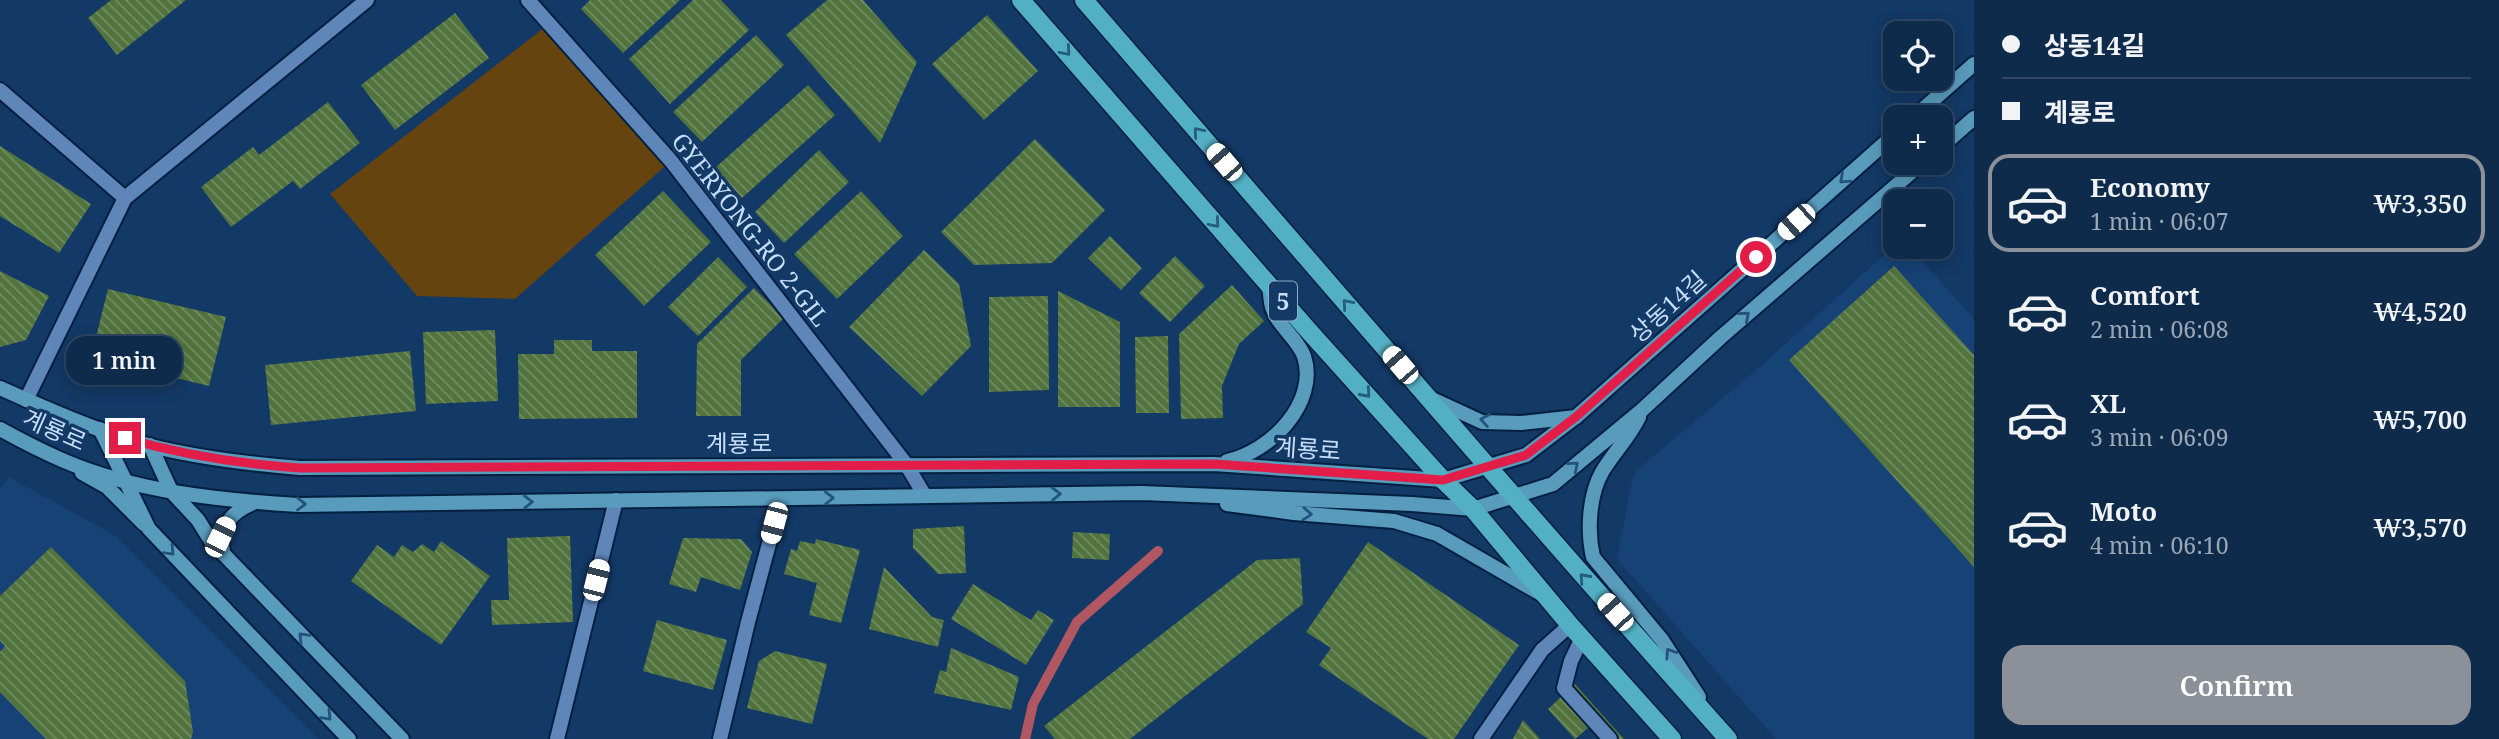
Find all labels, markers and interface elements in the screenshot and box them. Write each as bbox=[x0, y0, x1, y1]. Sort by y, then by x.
map controls bbox=[1883, 21, 1953, 259]
button: locate bbox=[1883, 21, 1953, 91]
text: 상동14길 bbox=[2044, 27, 2145, 63]
one-way arrow bbox=[1058, 43, 1070, 56]
text: 계룡로 bbox=[2044, 94, 2116, 130]
button: + bbox=[1883, 105, 1953, 175]
street label: GYERYONG-RO 2-GIL bbox=[665, 125, 837, 333]
one-way arrow bbox=[1194, 127, 1206, 140]
car bbox=[1203, 139, 1246, 185]
text: Economy bbox=[2090, 169, 2210, 205]
one-way arrow bbox=[1839, 171, 1852, 183]
icon: car bbox=[2006, 172, 2069, 235]
text: ₩3,350 bbox=[2374, 185, 2467, 221]
button: − bbox=[1883, 189, 1953, 259]
car bbox=[1774, 200, 1819, 244]
text: 1 min · 06:07 bbox=[2090, 205, 2228, 237]
one-way arrow bbox=[1207, 215, 1219, 228]
route start bbox=[1740, 241, 1772, 273]
street label: 상동14길 bbox=[1621, 263, 1713, 349]
text: Comfort bbox=[2090, 277, 2200, 313]
icon: car bbox=[2006, 280, 2069, 343]
road number: 5 bbox=[1269, 282, 1297, 320]
text: ₩4,520 bbox=[2374, 293, 2467, 329]
one-way arrow bbox=[1343, 299, 1355, 312]
one-way arrow bbox=[1737, 312, 1750, 324]
text: 2 min · 06:08 bbox=[2090, 313, 2228, 345]
callout: 1 min bbox=[67, 336, 183, 386]
car bbox=[1379, 342, 1422, 388]
text: 1 min bbox=[92, 344, 156, 376]
one-way arrow bbox=[1358, 385, 1370, 398]
text: XL bbox=[2090, 385, 2126, 421]
icon: car bbox=[2006, 388, 2069, 451]
street label: 계룡로 bbox=[18, 400, 92, 458]
text: ₩5,700 bbox=[2374, 401, 2467, 437]
one-way arrow bbox=[1479, 413, 1491, 428]
text: 3 min · 06:09 bbox=[2090, 421, 2228, 453]
route end bbox=[109, 422, 141, 454]
street label: 계룡로 bbox=[706, 426, 772, 459]
street label: 계룡로 bbox=[1274, 429, 1342, 467]
one-way arrow bbox=[1567, 462, 1579, 475]
one-way arrow bbox=[1052, 486, 1062, 502]
one-way arrow bbox=[824, 490, 835, 506]
text: Moto bbox=[2090, 493, 2157, 529]
one-way arrow bbox=[523, 494, 534, 509]
one-way arrow bbox=[296, 496, 306, 512]
icon: car bbox=[2006, 496, 2069, 559]
car bbox=[759, 500, 790, 546]
one-way arrow bbox=[1302, 506, 1313, 521]
text: ₩3,570 bbox=[2374, 509, 2467, 545]
car bbox=[202, 514, 239, 560]
text: 4 min · 06:10 bbox=[2090, 529, 2228, 561]
one-way arrow bbox=[162, 543, 175, 556]
car bbox=[581, 557, 612, 603]
one-way arrow bbox=[1580, 573, 1593, 586]
car bbox=[1594, 589, 1637, 635]
one-way arrow bbox=[299, 632, 312, 645]
button: Confirm bbox=[2002, 645, 2471, 725]
one-way arrow bbox=[1666, 648, 1679, 661]
one-way arrow bbox=[318, 708, 331, 721]

